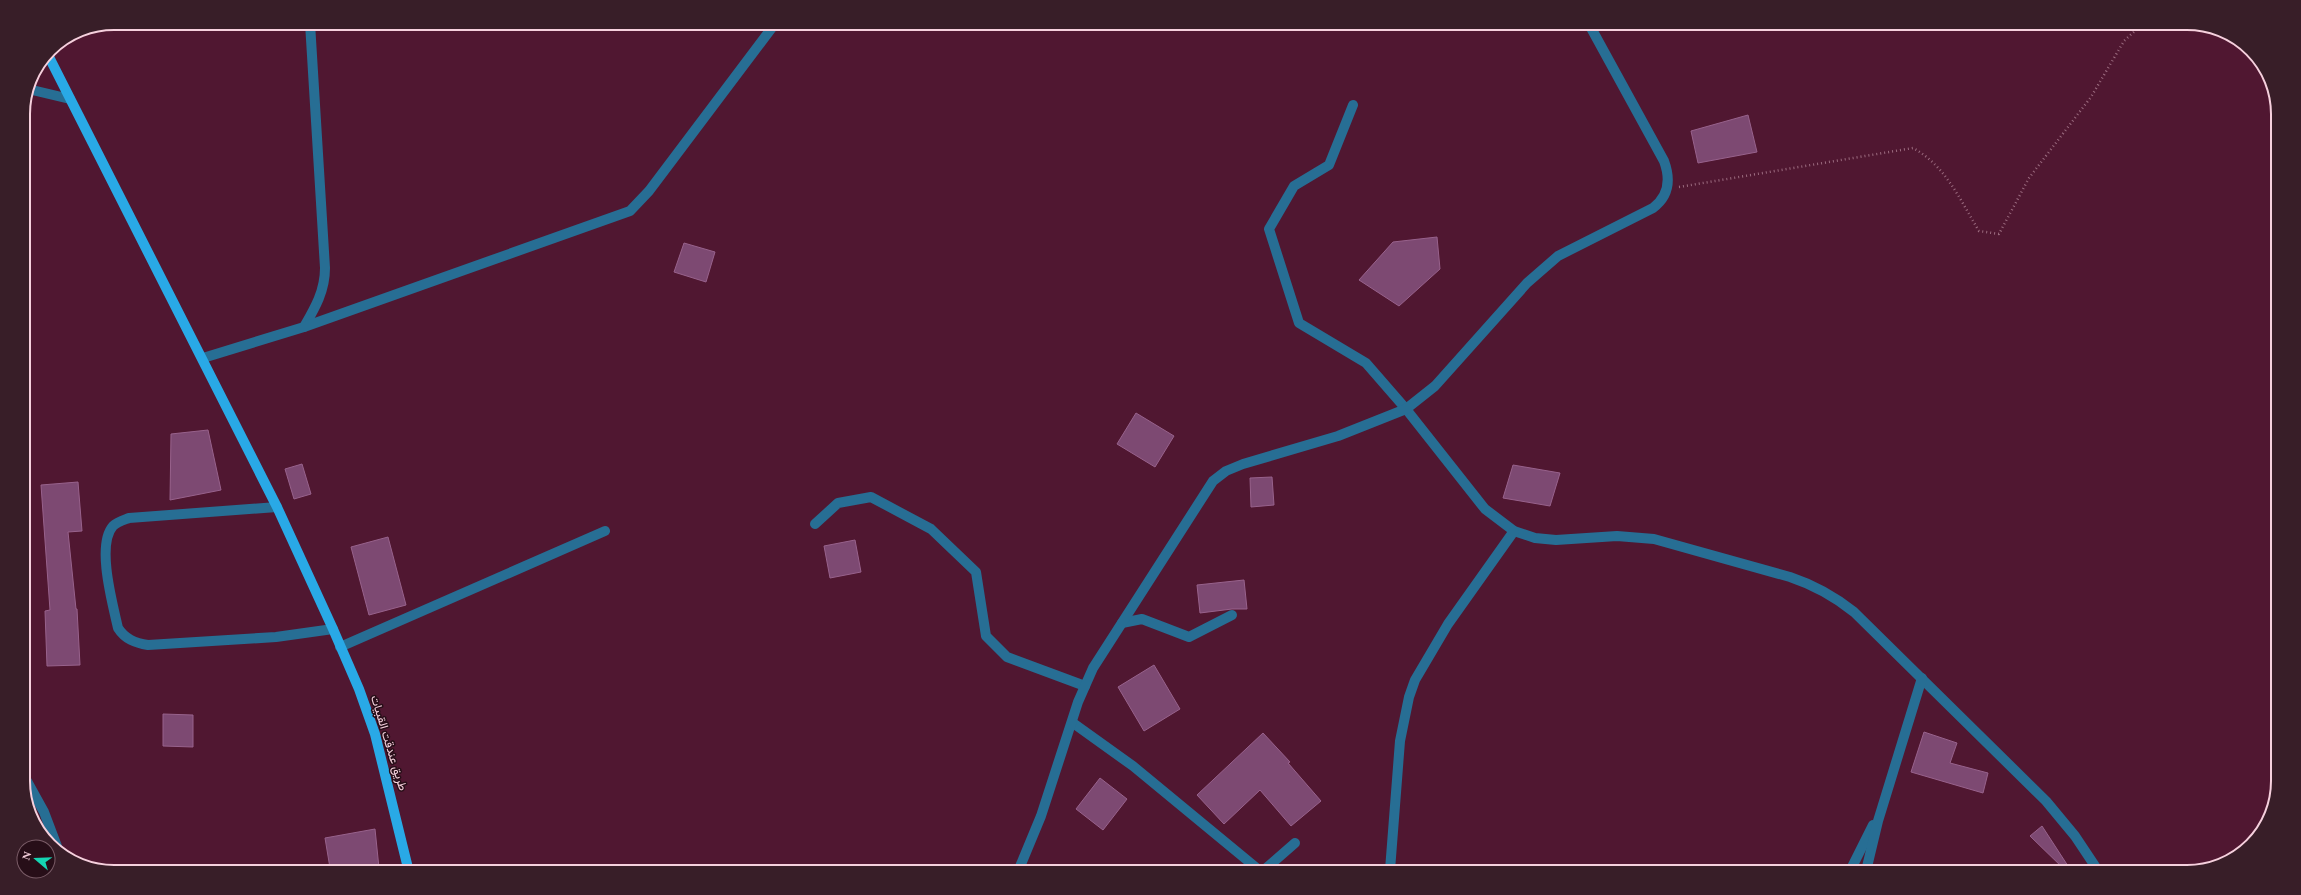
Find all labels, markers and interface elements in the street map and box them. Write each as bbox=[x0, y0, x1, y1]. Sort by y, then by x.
street label: طريق عندقت القبيات bbox=[367, 694, 410, 793]
north arrow bbox=[16, 839, 56, 879]
text: N bbox=[20, 850, 34, 861]

